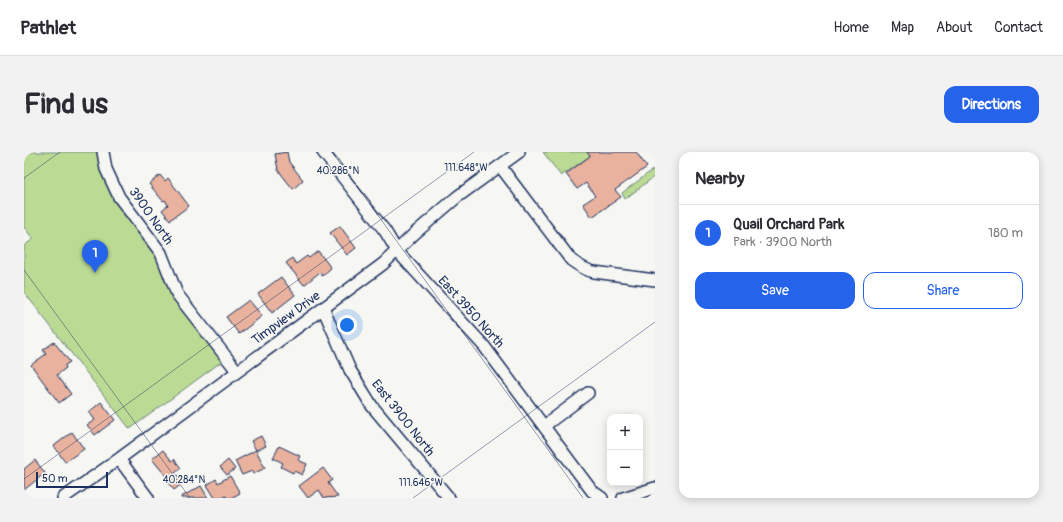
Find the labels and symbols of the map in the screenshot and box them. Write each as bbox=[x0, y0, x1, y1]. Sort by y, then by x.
text: 111.648°W bbox=[444, 162, 488, 174]
text: 40.286°N bbox=[317, 165, 359, 177]
street label: 3900 North bbox=[125, 184, 177, 248]
pin: 1 bbox=[82, 240, 108, 273]
street label: East 3950 North bbox=[435, 273, 507, 351]
street label: Timpview Drive bbox=[249, 287, 324, 348]
your location bbox=[337, 315, 357, 335]
street label: East 3900 North bbox=[368, 376, 438, 460]
scale bar bbox=[36, 470, 108, 489]
text: 40.284°N bbox=[163, 474, 205, 486]
text: 111.646°W bbox=[399, 477, 444, 489]

